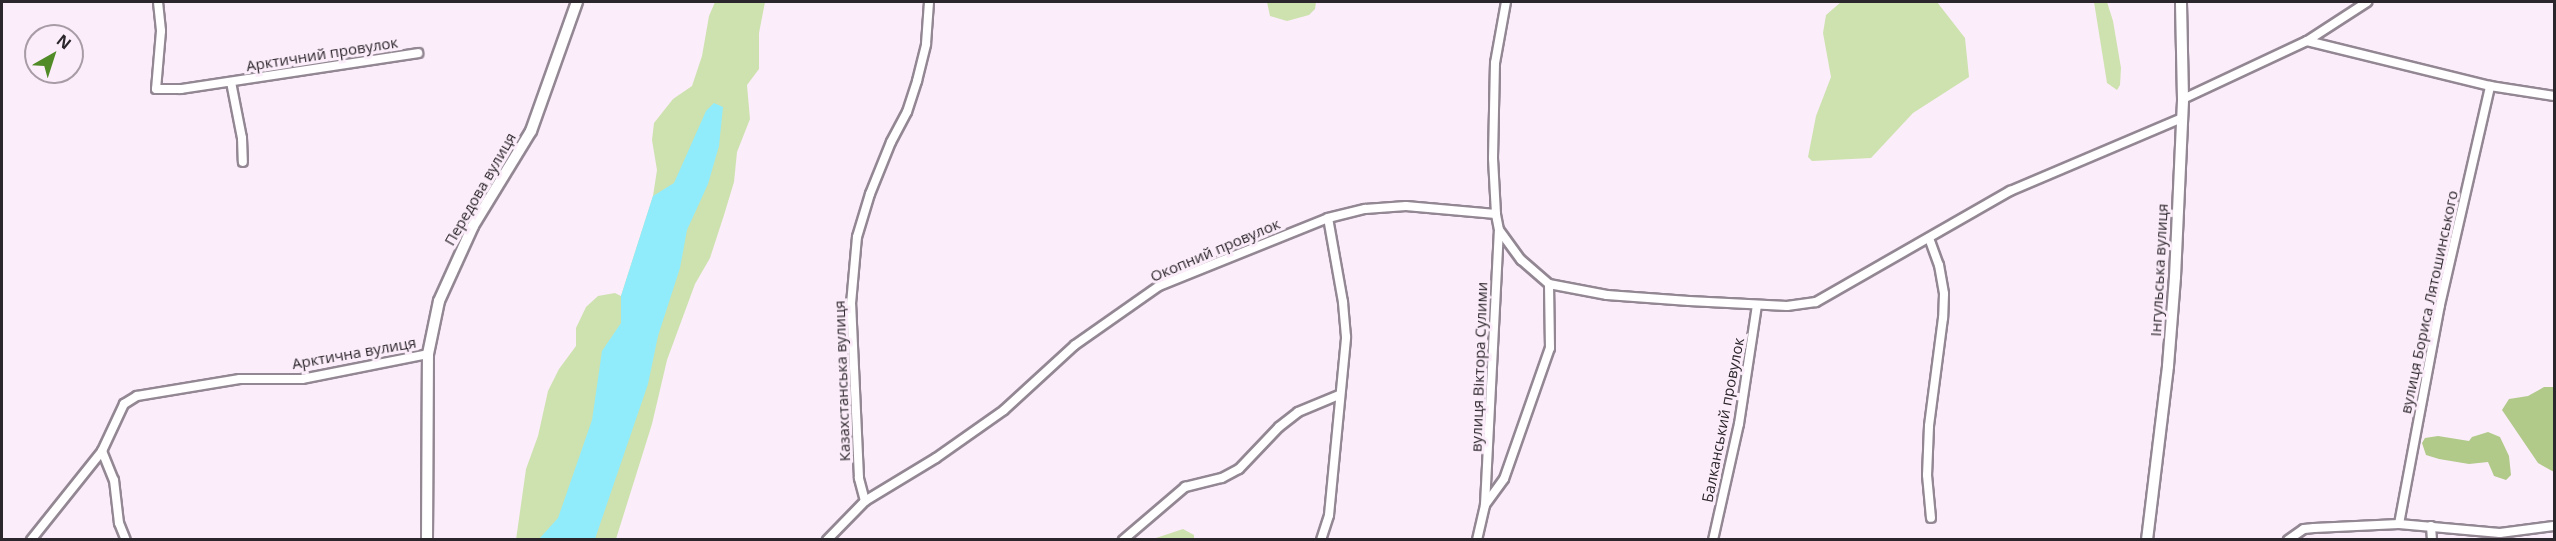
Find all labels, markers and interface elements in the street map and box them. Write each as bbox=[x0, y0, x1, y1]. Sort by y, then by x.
north arrow bbox=[24, 24, 84, 84]
text: N bbox=[52, 29, 76, 54]
street label: Арктичний провулок bbox=[245, 33, 399, 75]
street label: Передова вулиця bbox=[440, 129, 520, 249]
street label: вулиця Бориса Лятошинського bbox=[2397, 189, 2461, 415]
street label: Інгульська вулиця bbox=[2147, 203, 2171, 337]
street label: Окопний провулок bbox=[1147, 215, 1283, 285]
street label: вулиця Віктора Сулими bbox=[1467, 282, 1491, 452]
street label: Казахстанська вулиця bbox=[830, 300, 854, 462]
street label: Арктична вулиця bbox=[291, 333, 417, 373]
street label: Балканський провулок bbox=[1698, 336, 1748, 504]

